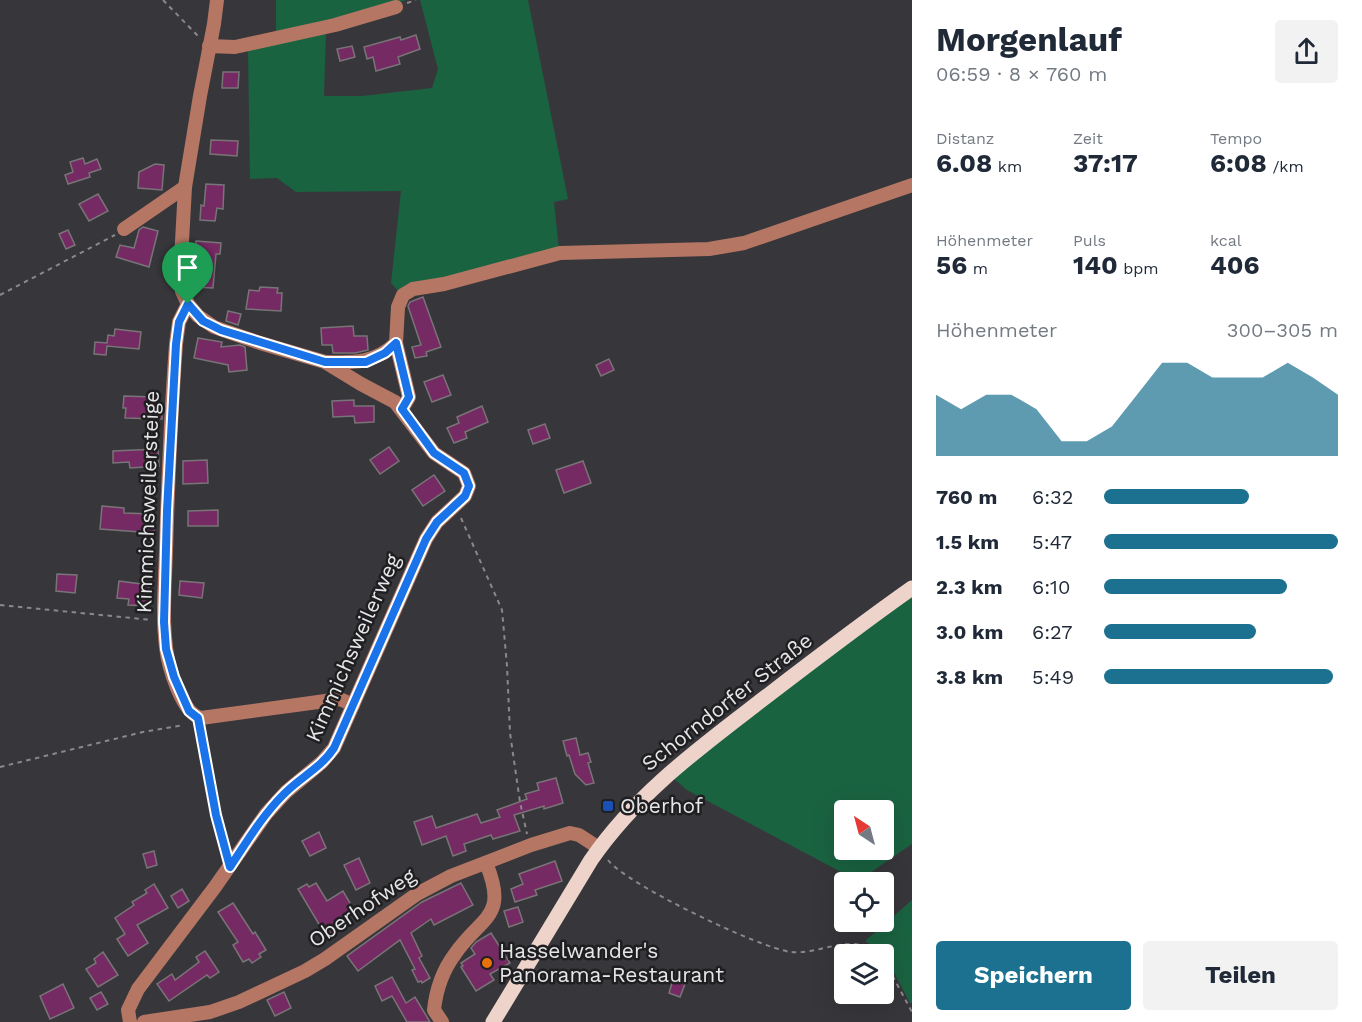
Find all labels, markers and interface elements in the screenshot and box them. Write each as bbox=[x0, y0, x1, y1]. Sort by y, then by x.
text: Morgenlauf bbox=[936, 20, 1122, 59]
button: share bbox=[1275, 20, 1338, 83]
text: 06:59 · 8 × 760 m bbox=[936, 62, 1107, 86]
text: Distanz bbox=[936, 129, 994, 148]
text: Zeit bbox=[1073, 129, 1103, 148]
text: Tempo bbox=[1210, 129, 1262, 148]
text: 6.08 bbox=[936, 148, 992, 178]
text: 37:17 bbox=[1073, 148, 1138, 178]
text: 6:08 bbox=[1210, 148, 1267, 178]
text: km bbox=[992, 157, 1022, 176]
text: /km bbox=[1267, 157, 1304, 176]
text: Höhenmeter bbox=[936, 231, 1033, 250]
text: Puls bbox=[1073, 231, 1106, 250]
text: kcal bbox=[1210, 231, 1242, 250]
pin bbox=[162, 242, 213, 304]
text: 56 bbox=[936, 250, 967, 280]
text: 140 bbox=[1073, 250, 1118, 280]
text: 406 bbox=[1210, 250, 1260, 280]
icon: arrive bbox=[171, 251, 204, 284]
text: m bbox=[967, 259, 988, 278]
text: bpm bbox=[1118, 259, 1159, 278]
text: Höhenmeter bbox=[936, 318, 1057, 342]
text: 300–305 m bbox=[1227, 318, 1338, 342]
street label: Kimmichsweilersteige bbox=[131, 390, 164, 614]
text: 760 m bbox=[936, 485, 997, 509]
text: 6:32 bbox=[1032, 485, 1073, 509]
text: 1.5 km bbox=[936, 530, 999, 554]
text: 5:47 bbox=[1032, 530, 1072, 554]
street label: Kimmichsweilerweg bbox=[300, 549, 406, 745]
text: 2.3 km bbox=[936, 575, 1003, 599]
text: 6:10 bbox=[1032, 575, 1070, 599]
text: 3.0 km bbox=[936, 620, 1003, 644]
text: 6:27 bbox=[1032, 620, 1073, 644]
street label: Schorndorfer Straße bbox=[636, 627, 817, 776]
text: 3.8 km bbox=[936, 665, 1003, 689]
text: 5:49 bbox=[1032, 665, 1074, 689]
place label: Oberhof bbox=[620, 793, 703, 818]
marker: Oberhof bbox=[601, 799, 615, 813]
north arrow bbox=[834, 800, 894, 860]
map controls bbox=[834, 800, 894, 1004]
street label: Oberhofweg bbox=[303, 862, 421, 953]
button: locate bbox=[834, 872, 894, 932]
place label: Hasselwander's Panorama-Restaurant bbox=[499, 938, 724, 987]
button: Speichern bbox=[936, 941, 1131, 1010]
button: Teilen bbox=[1143, 941, 1338, 1010]
button: layers bbox=[834, 944, 894, 1004]
marker: Hasselwander's Panorama-Restaurant bbox=[480, 956, 494, 970]

